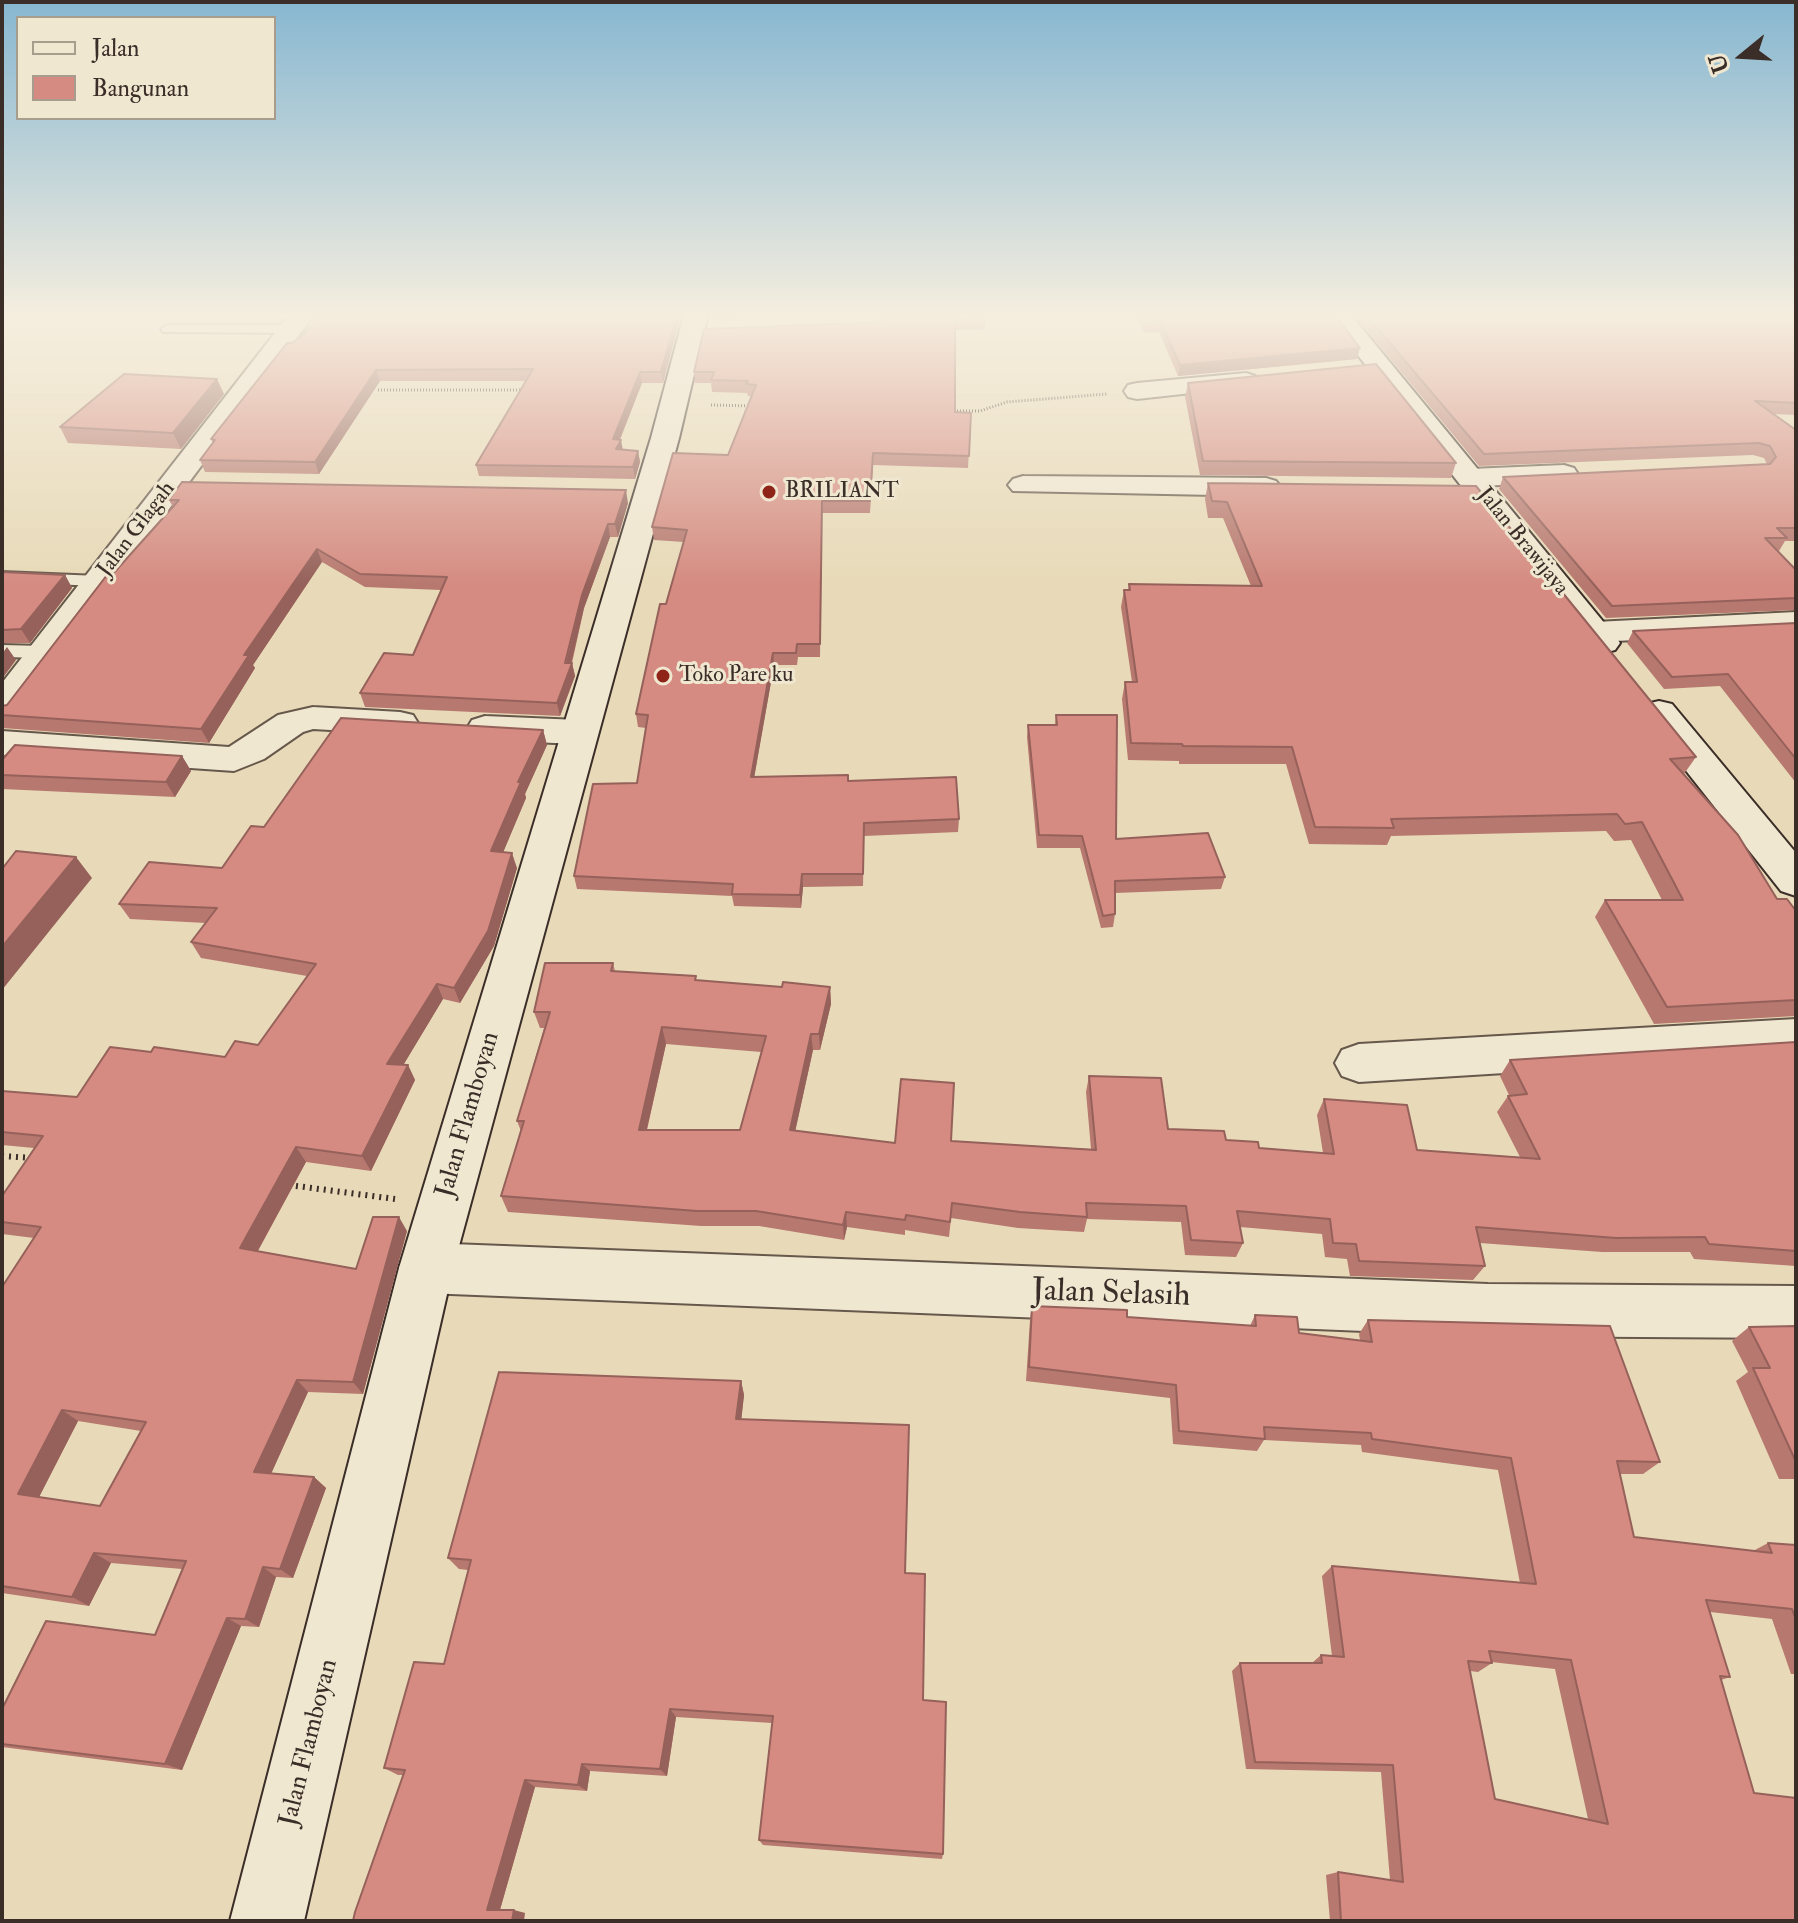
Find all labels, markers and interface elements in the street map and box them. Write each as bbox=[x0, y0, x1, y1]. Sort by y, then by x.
legend bbox=[16, 16, 276, 120]
north arrow bbox=[1702, 16, 1782, 96]
text: Jalan bbox=[92, 33, 139, 64]
text: U bbox=[1703, 50, 1735, 77]
text: Bangunan bbox=[92, 73, 189, 104]
street label: Jalan Glagah bbox=[93, 477, 181, 583]
place label: BRILIANT bbox=[785, 479, 899, 505]
marker: BRILIANT bbox=[760, 483, 778, 501]
street label: Jalan Brawijaya bbox=[1470, 483, 1574, 601]
place label: Toko Pare ku bbox=[679, 663, 793, 689]
marker: Toko Pare ku bbox=[654, 667, 672, 685]
street label: Jalan Flamboyan bbox=[430, 1028, 508, 1202]
street label: Jalan Selasih bbox=[1031, 1273, 1191, 1317]
street label: Jalan Flamboyan bbox=[274, 1656, 346, 1830]

